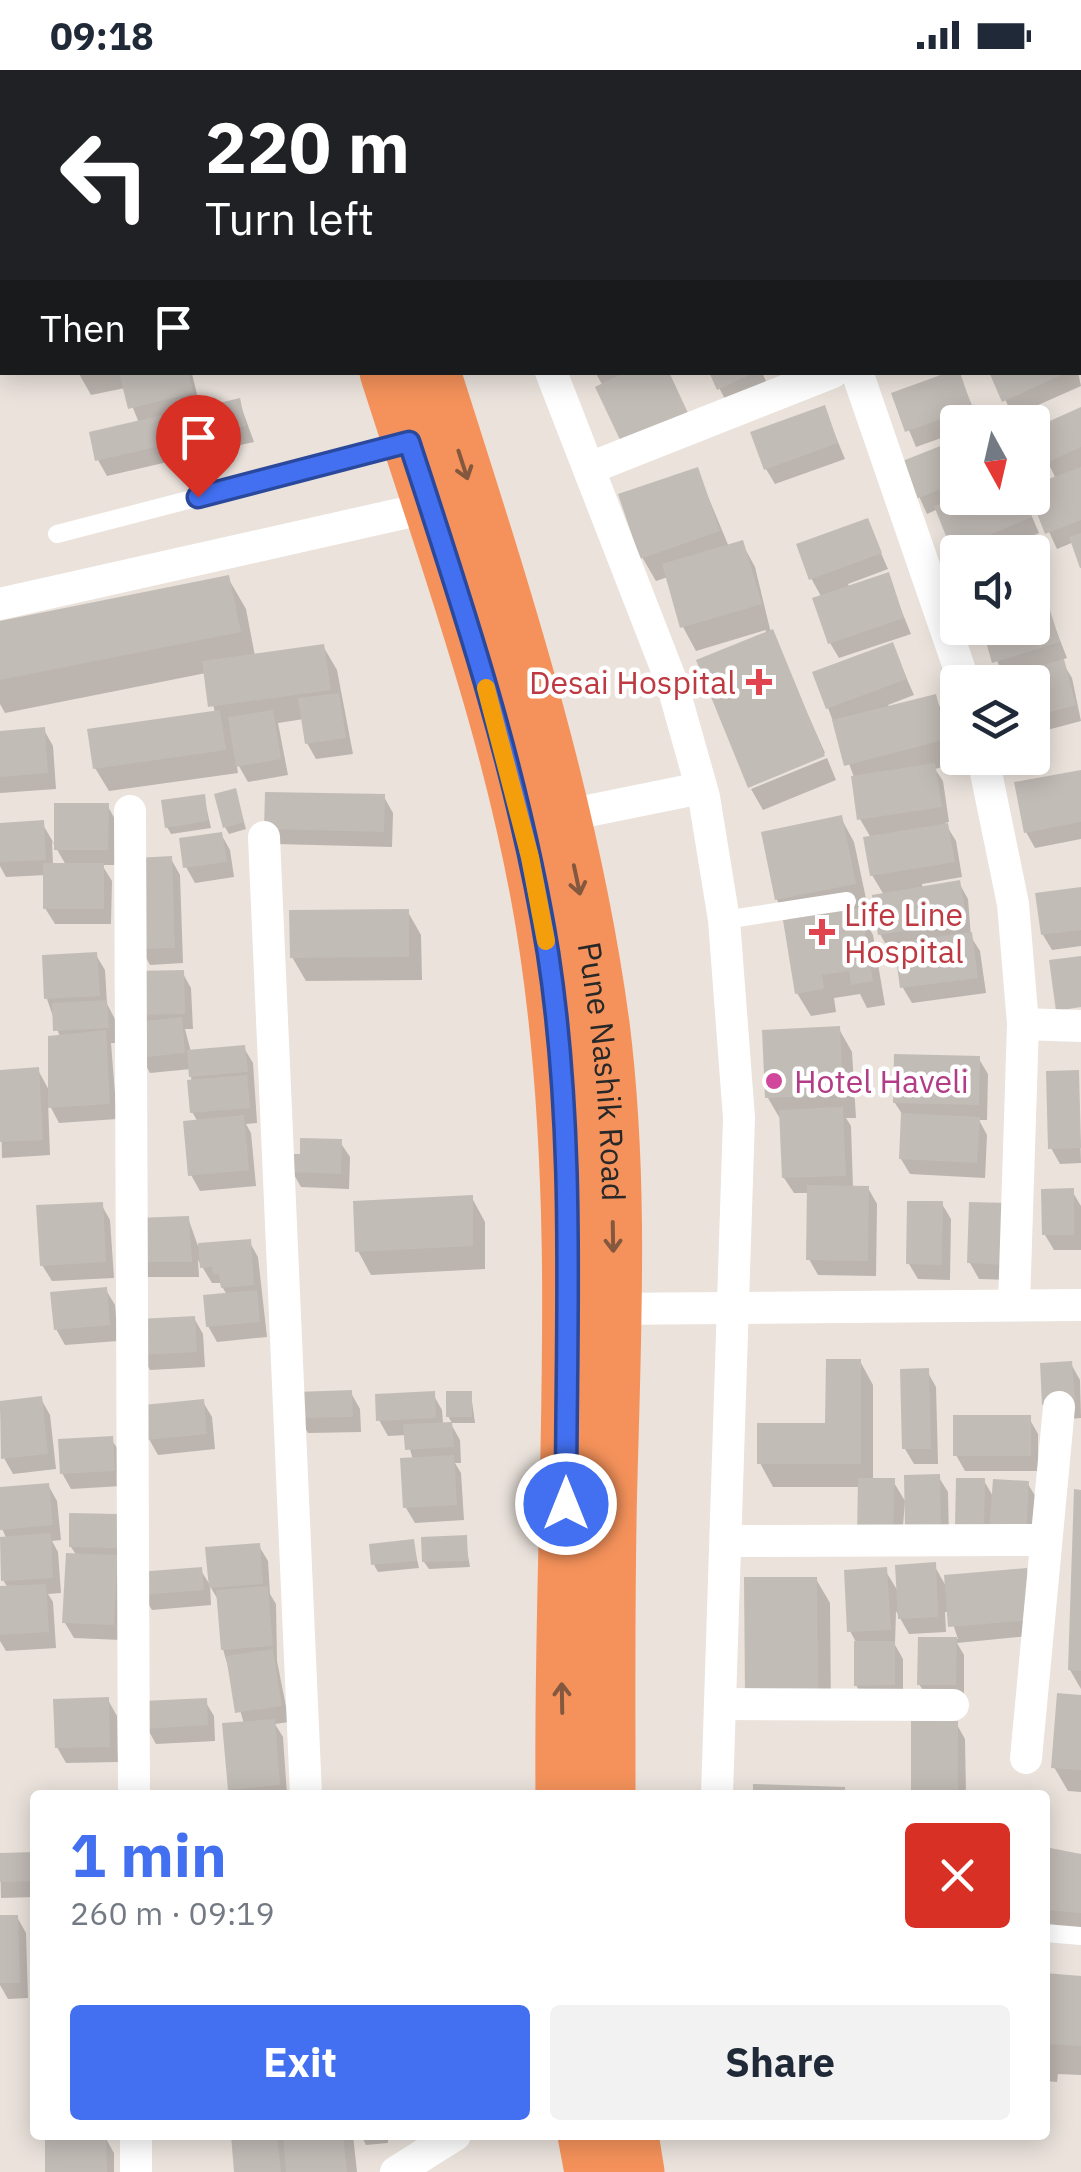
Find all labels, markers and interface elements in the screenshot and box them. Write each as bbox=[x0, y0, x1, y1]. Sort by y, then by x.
text: 09:18 bbox=[50, 11, 154, 60]
text: 220 m bbox=[205, 101, 410, 192]
icon: left bbox=[40, 110, 170, 240]
text: Turn left bbox=[205, 189, 374, 247]
icon: arrive bbox=[146, 300, 201, 355]
text: Then bbox=[40, 303, 126, 352]
pin bbox=[156, 395, 241, 498]
north arrow bbox=[940, 405, 1050, 515]
map controls bbox=[940, 405, 1050, 775]
icon: arrive bbox=[171, 410, 226, 465]
one-way arrow bbox=[455, 449, 473, 481]
button: sound bbox=[940, 535, 1050, 645]
place label: Desai Hospital bbox=[529, 661, 736, 703]
button: layers bbox=[940, 665, 1050, 775]
marker: Desai Hospital bbox=[746, 669, 772, 695]
one-way arrow bbox=[569, 863, 588, 895]
place label: Life Line Hospital bbox=[844, 893, 964, 972]
marker: Life Line Hospital bbox=[809, 919, 835, 945]
street label: Pune Nashik Road bbox=[569, 939, 635, 1202]
place label: Hotel Haveli bbox=[794, 1060, 969, 1102]
marker: Hotel Haveli bbox=[763, 1070, 785, 1092]
one-way arrow bbox=[604, 1220, 622, 1253]
position arrow bbox=[514, 1452, 618, 1556]
one-way arrow bbox=[552, 1682, 572, 1714]
text: 1 min bbox=[70, 1815, 227, 1894]
button: close bbox=[905, 1823, 1010, 1928]
text: 260 m · 09:19 bbox=[70, 1892, 275, 1934]
button: Exit bbox=[70, 2005, 530, 2120]
button: Share bbox=[550, 2005, 1010, 2120]

